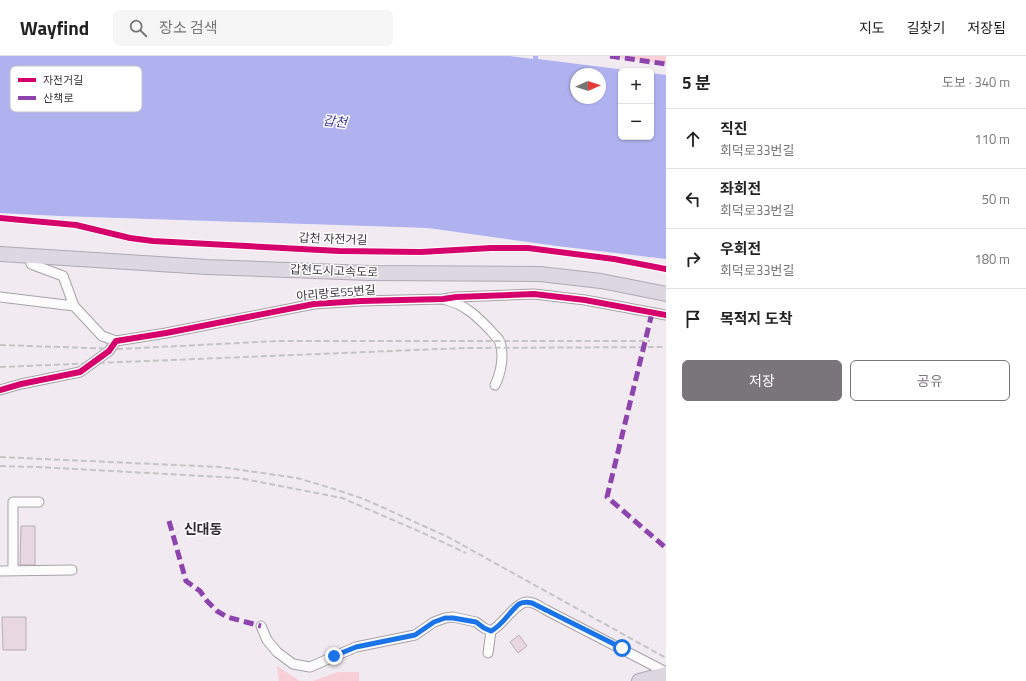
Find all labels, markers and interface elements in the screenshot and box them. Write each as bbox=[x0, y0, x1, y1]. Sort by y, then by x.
search box bbox=[113, 10, 393, 46]
text: Wayfind bbox=[20, 13, 89, 42]
text: 장소 검색 bbox=[159, 16, 218, 39]
icon: search bbox=[127, 17, 149, 39]
text: 지도 bbox=[859, 17, 885, 38]
text: 길찾기 bbox=[907, 17, 945, 38]
text: 저장됨 bbox=[967, 17, 1006, 38]
legend bbox=[10, 66, 142, 112]
north arrow bbox=[570, 68, 606, 104]
map controls bbox=[618, 68, 654, 140]
button: + bbox=[618, 68, 654, 104]
text: 5 분 bbox=[682, 70, 711, 96]
text: 자전거길 bbox=[43, 72, 83, 88]
text: 도보 · 340 m bbox=[942, 72, 1010, 92]
text: 산책로 bbox=[43, 90, 73, 106]
button: − bbox=[618, 104, 654, 140]
water label: 갑천 bbox=[322, 110, 349, 132]
text: 직진 bbox=[720, 117, 748, 140]
icon: ahead bbox=[682, 128, 704, 150]
text: 110 m bbox=[974, 129, 1010, 149]
text: 회덕로33번길 bbox=[720, 140, 794, 160]
text: 좌회전 bbox=[720, 177, 761, 200]
icon: left bbox=[682, 188, 704, 210]
text: 50 m bbox=[982, 189, 1010, 209]
text: 회덕로33번길 bbox=[720, 200, 794, 220]
street label: 갑천 자전거길 bbox=[298, 228, 368, 249]
text: 우회전 bbox=[720, 237, 761, 260]
icon: right bbox=[682, 248, 704, 270]
text: 180 m bbox=[974, 249, 1010, 269]
street label: 갑천도시고속도로 bbox=[290, 259, 378, 282]
text: 회덕로33번길 bbox=[720, 260, 794, 280]
street label: 아리랑로55번길 bbox=[295, 280, 376, 305]
text: 목적지 도착 bbox=[720, 307, 792, 330]
icon: arrive bbox=[682, 308, 704, 330]
button: 저장 bbox=[682, 360, 842, 401]
button: 공유 bbox=[850, 360, 1010, 401]
district label: 신대동 bbox=[184, 518, 222, 539]
route start bbox=[613, 639, 631, 657]
route end bbox=[325, 647, 343, 665]

